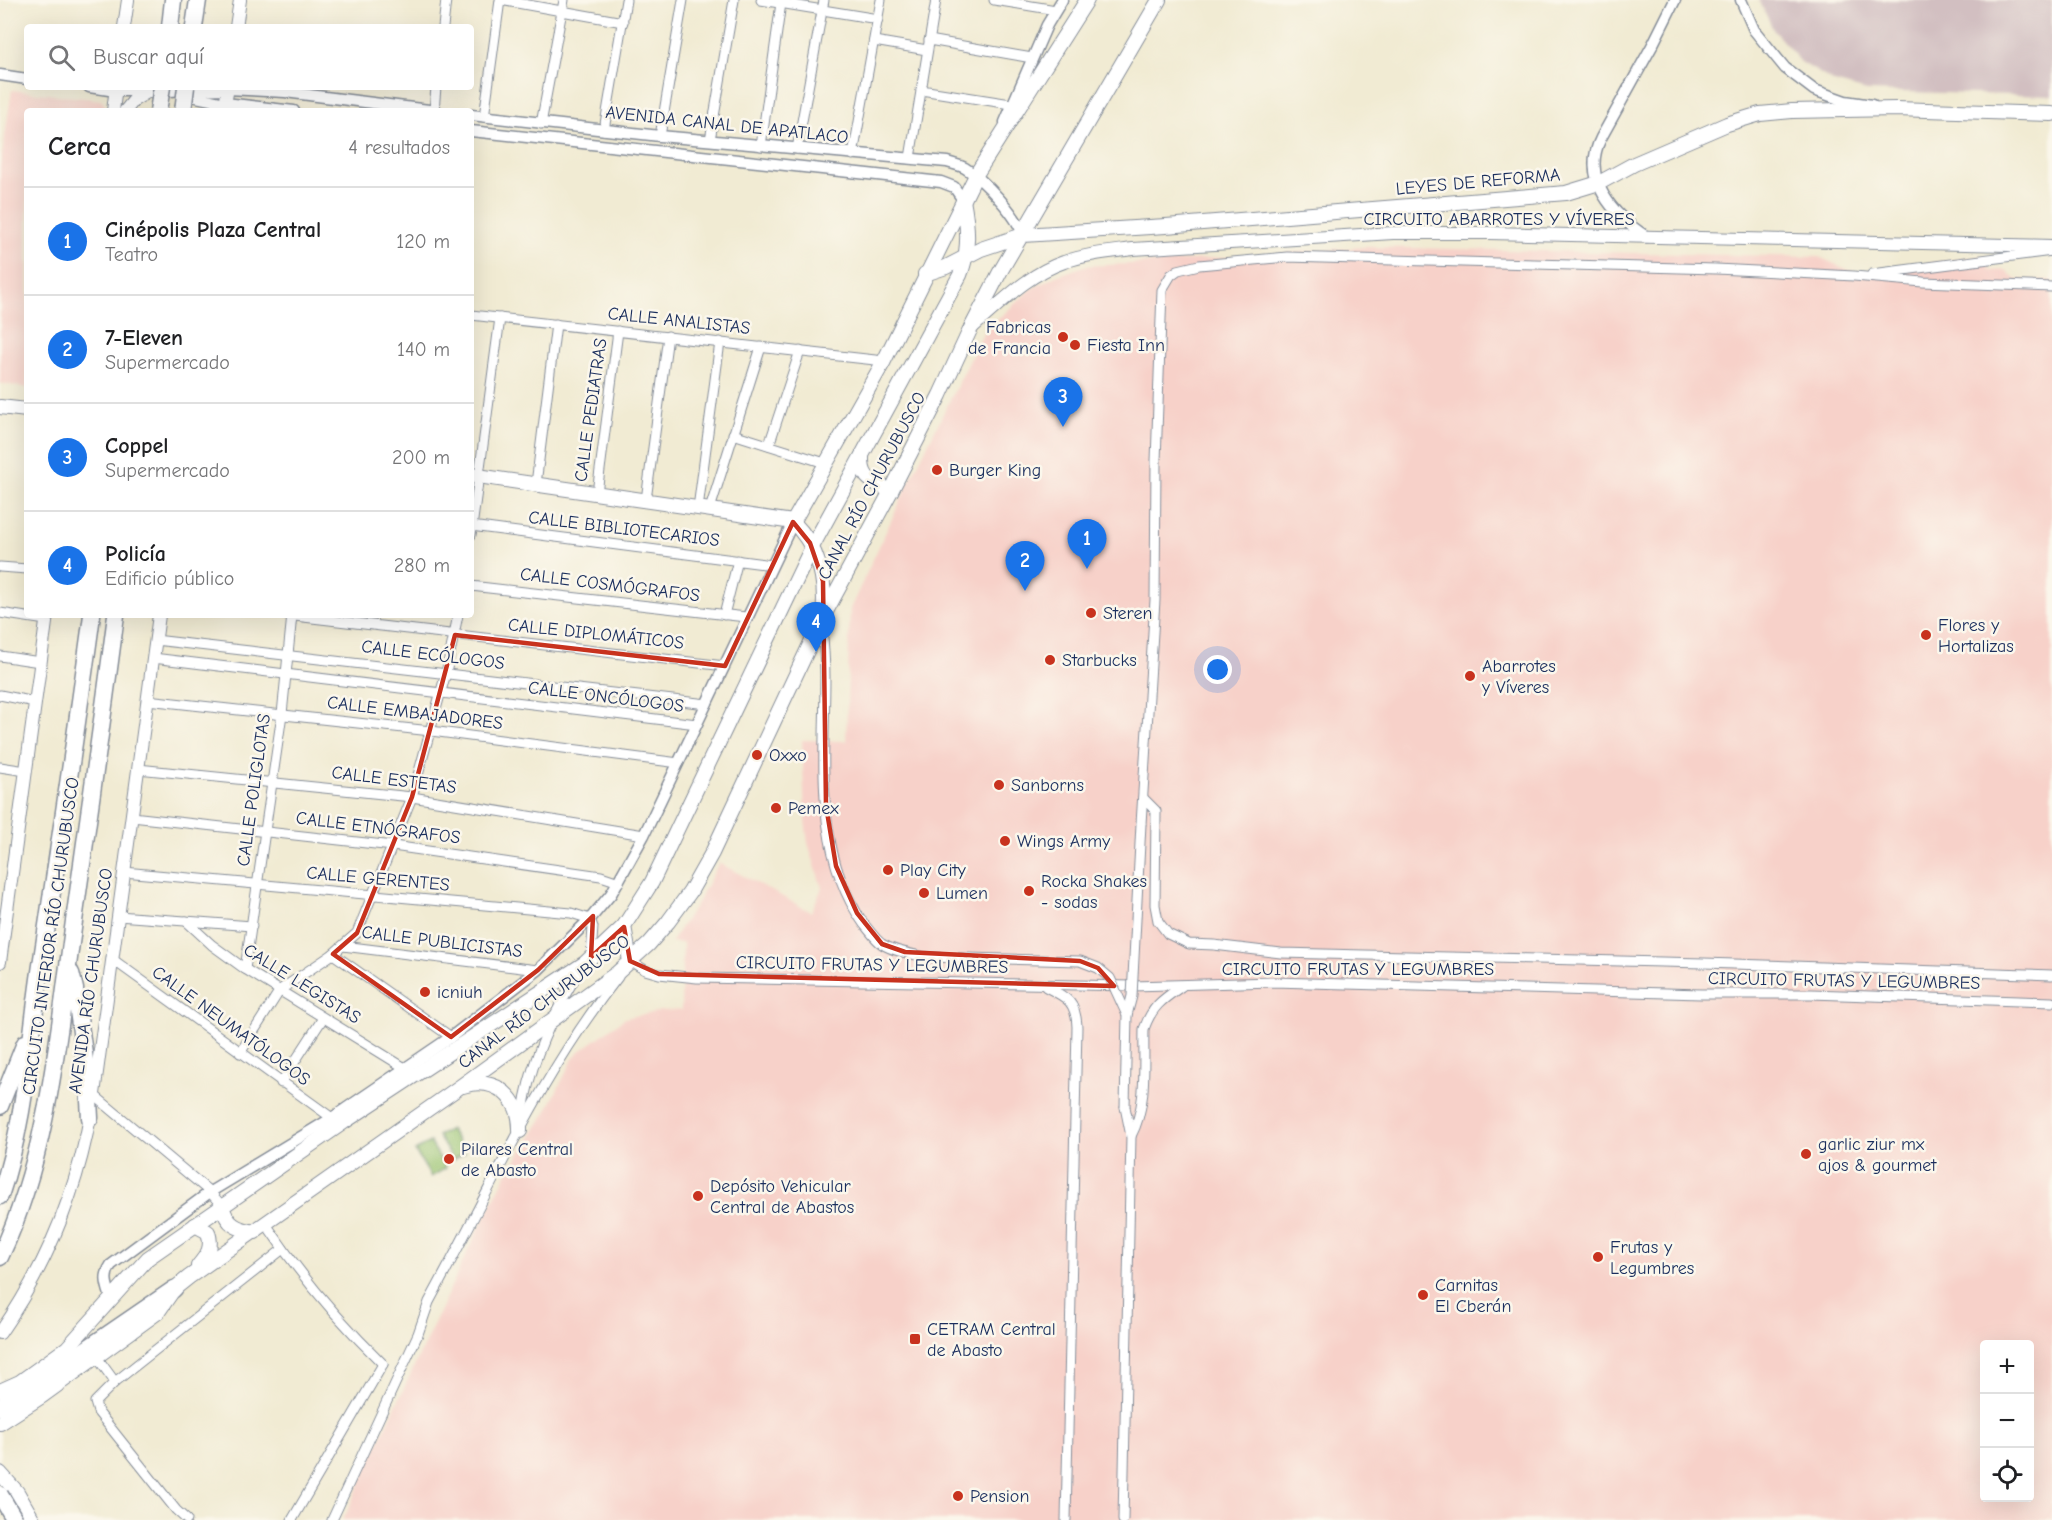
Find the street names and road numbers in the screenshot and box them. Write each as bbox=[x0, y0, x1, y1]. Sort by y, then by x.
street label: AVENIDA CANAL DE APATLACO bbox=[604, 102, 850, 148]
street label: LEYES DE REFORMA bbox=[1395, 164, 1561, 200]
street label: CIRCUITO ABARROTES Y VÍVERES bbox=[1363, 208, 1635, 230]
street label: CALLE ANALISTAS bbox=[607, 303, 751, 339]
street label: CALLE PEDIATRAS bbox=[571, 337, 611, 483]
street label: CANAL RÍO CHURUBUSCO bbox=[813, 388, 930, 583]
street label: CALLE BIBLIOTECARIOS bbox=[527, 507, 721, 551]
street label: CALLE COSMÓGRAFOS bbox=[519, 563, 701, 606]
street label: CALLE DIPLOMÁTICOS bbox=[507, 613, 685, 654]
street label: CALLE ECÓLOGOS bbox=[360, 635, 506, 674]
street label: CALLE ONCÓLOGOS bbox=[527, 676, 685, 717]
street label: CALLE EMBAJADORES bbox=[326, 692, 504, 734]
street label: CALLE POLIGLOTAS bbox=[233, 712, 275, 868]
street label: CALLE ESTETAS bbox=[330, 762, 458, 798]
street label: CIRCUITO INTERIOR RÍO CHURUBUSCO bbox=[17, 776, 84, 1096]
street label: CALLE ETNÓGRAFOS bbox=[295, 806, 462, 849]
street label: CALLE GERENTES bbox=[305, 862, 451, 896]
street label: AVENIDA RÍO CHURUBUSCO bbox=[64, 867, 117, 1095]
street label: CALLE PUBLICISTAS bbox=[360, 922, 524, 962]
street label: CANAL RÍO CHURUBUSCO bbox=[453, 930, 634, 1073]
street label: CALLE LEGISTAS bbox=[240, 940, 365, 1028]
street label: CIRCUITO FRUTAS Y LEGUMBRES bbox=[736, 952, 1009, 978]
street label: CIRCUITO FRUTAS Y LEGUMBRES bbox=[1222, 959, 1494, 980]
street label: CALLE NEUMATÓLOGOS bbox=[148, 961, 315, 1090]
street label: CIRCUITO FRUTAS Y LEGUMBRES bbox=[1708, 968, 1981, 994]

